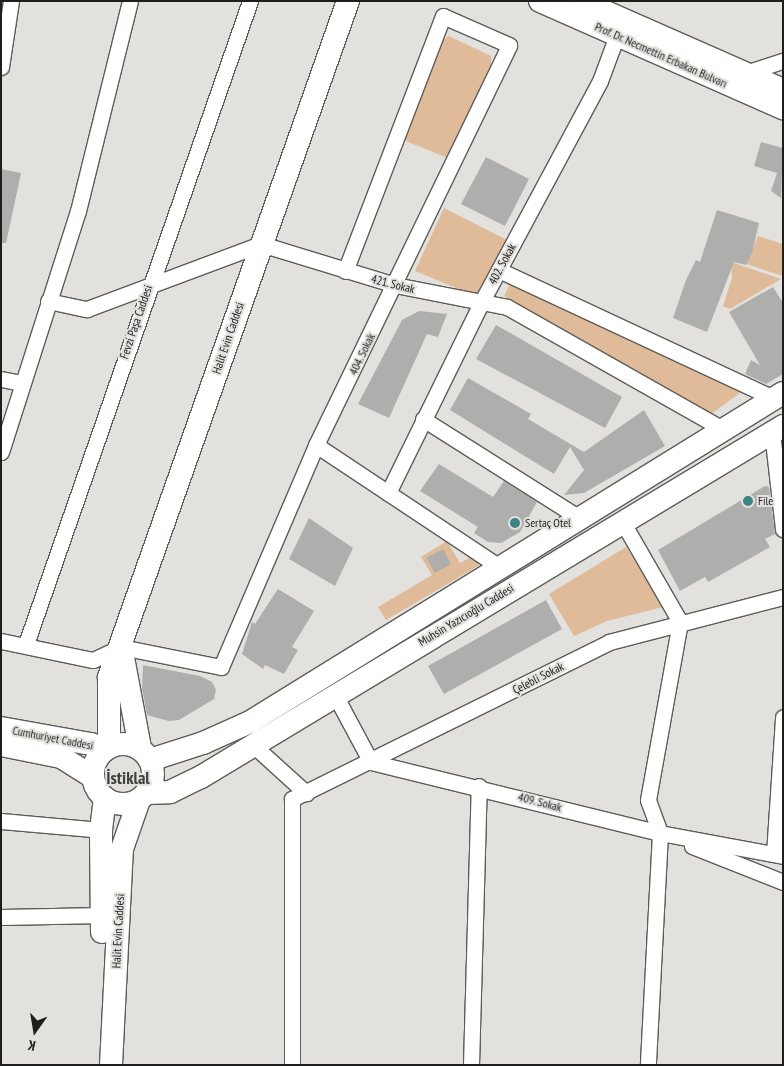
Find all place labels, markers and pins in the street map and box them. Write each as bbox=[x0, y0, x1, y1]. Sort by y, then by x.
place label: File bbox=[758, 494, 773, 508]
marker: File bbox=[742, 495, 754, 507]
place label: Sertaç Otel bbox=[525, 516, 571, 530]
marker: Sertaç Otel bbox=[509, 517, 521, 529]

